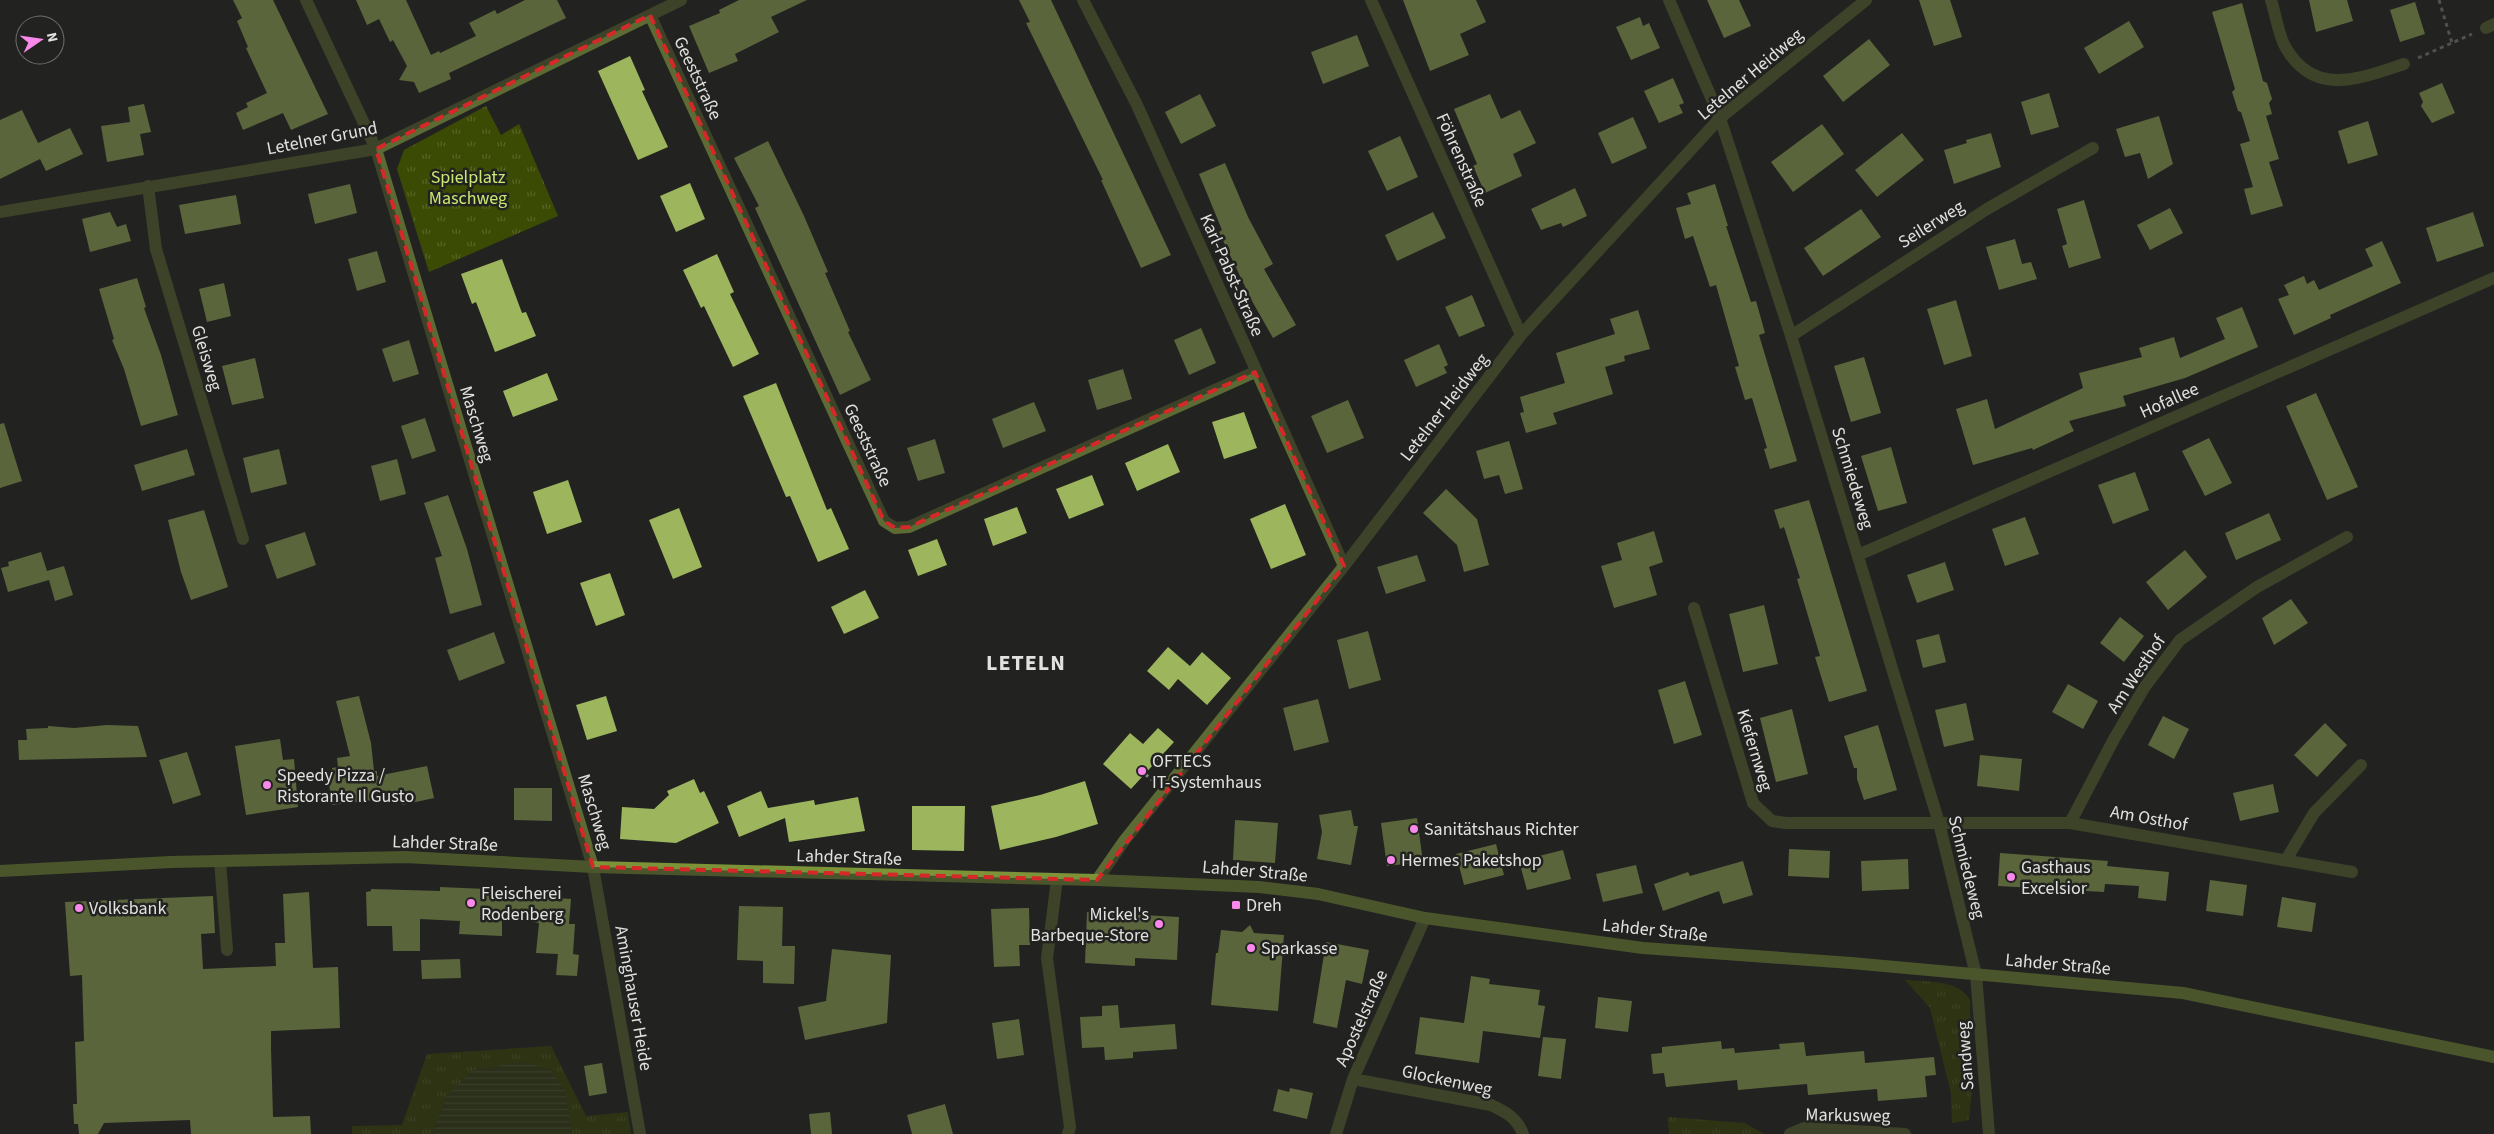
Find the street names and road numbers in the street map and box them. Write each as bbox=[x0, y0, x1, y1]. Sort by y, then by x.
street label: Letelner Heidweg bbox=[1692, 23, 1809, 126]
street label: Geeststraße bbox=[667, 32, 728, 124]
street label: Föhrenstraße bbox=[1430, 109, 1493, 211]
street label: Letelner Grund bbox=[265, 116, 380, 161]
street label: Seilerweg bbox=[1893, 194, 1969, 255]
street label: Karl-Pabst-Straße bbox=[1193, 210, 1270, 341]
street label: Gleisweg bbox=[185, 322, 228, 394]
street label: Letelner Heidweg bbox=[1394, 348, 1495, 467]
street label: Hofallee bbox=[2136, 376, 2203, 425]
street label: Maschweg bbox=[453, 383, 500, 465]
street label: Geeststraße bbox=[837, 399, 898, 491]
street label: Schmiedeweg bbox=[1825, 424, 1880, 532]
street label: Am Westhof bbox=[2101, 630, 2172, 718]
street label: Kiefernweg bbox=[1730, 706, 1779, 794]
street label: Maschweg bbox=[571, 771, 618, 853]
street label: Am Osthof bbox=[2108, 799, 2190, 838]
street label: Schmiedeweg bbox=[1942, 813, 1991, 921]
street label: Lahder Straße bbox=[392, 829, 498, 858]
street label: Lahder Straße bbox=[796, 843, 902, 872]
street label: Lahder Straße bbox=[1201, 854, 1309, 889]
street label: Lahder Straße bbox=[1601, 913, 1709, 948]
street label: Aminghauser Heide bbox=[608, 924, 659, 1073]
street label: Lahder Straße bbox=[2004, 947, 2112, 982]
street label: Apostelstraße bbox=[1329, 966, 1394, 1071]
street label: Sandweg bbox=[1951, 1021, 1980, 1091]
street label: Glockenweg bbox=[1399, 1059, 1494, 1102]
street label: Markusweg bbox=[1805, 1102, 1891, 1129]

